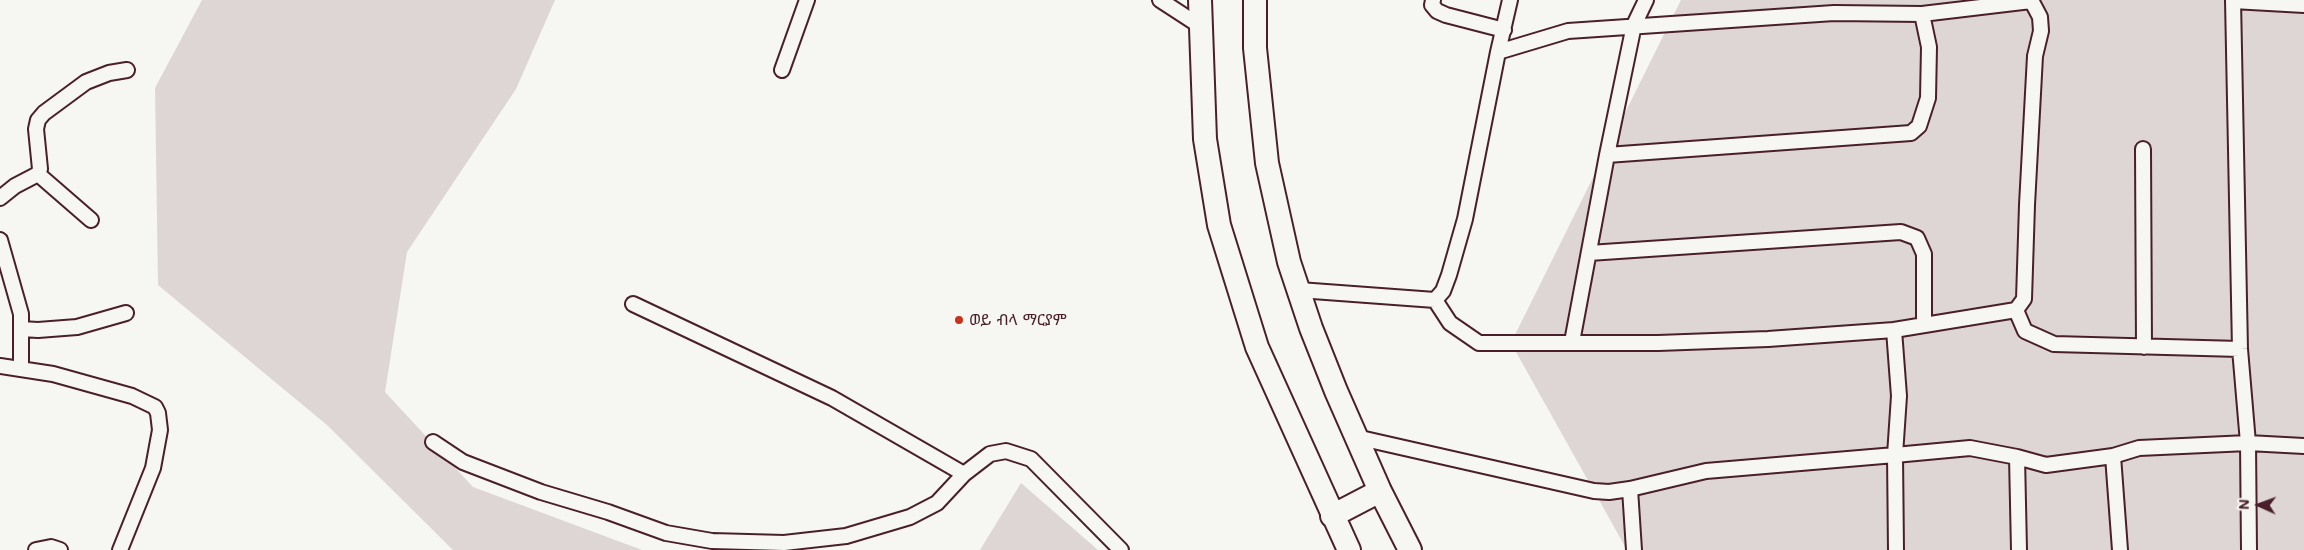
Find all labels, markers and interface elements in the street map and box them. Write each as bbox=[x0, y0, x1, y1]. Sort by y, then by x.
place label: ወይ ብላ ማርያም bbox=[969, 310, 1067, 330]
marker: ወይ ብላ ማርያም bbox=[953, 314, 965, 326]
north arrow bbox=[2234, 480, 2284, 530]
text: N bbox=[2234, 499, 2253, 510]

